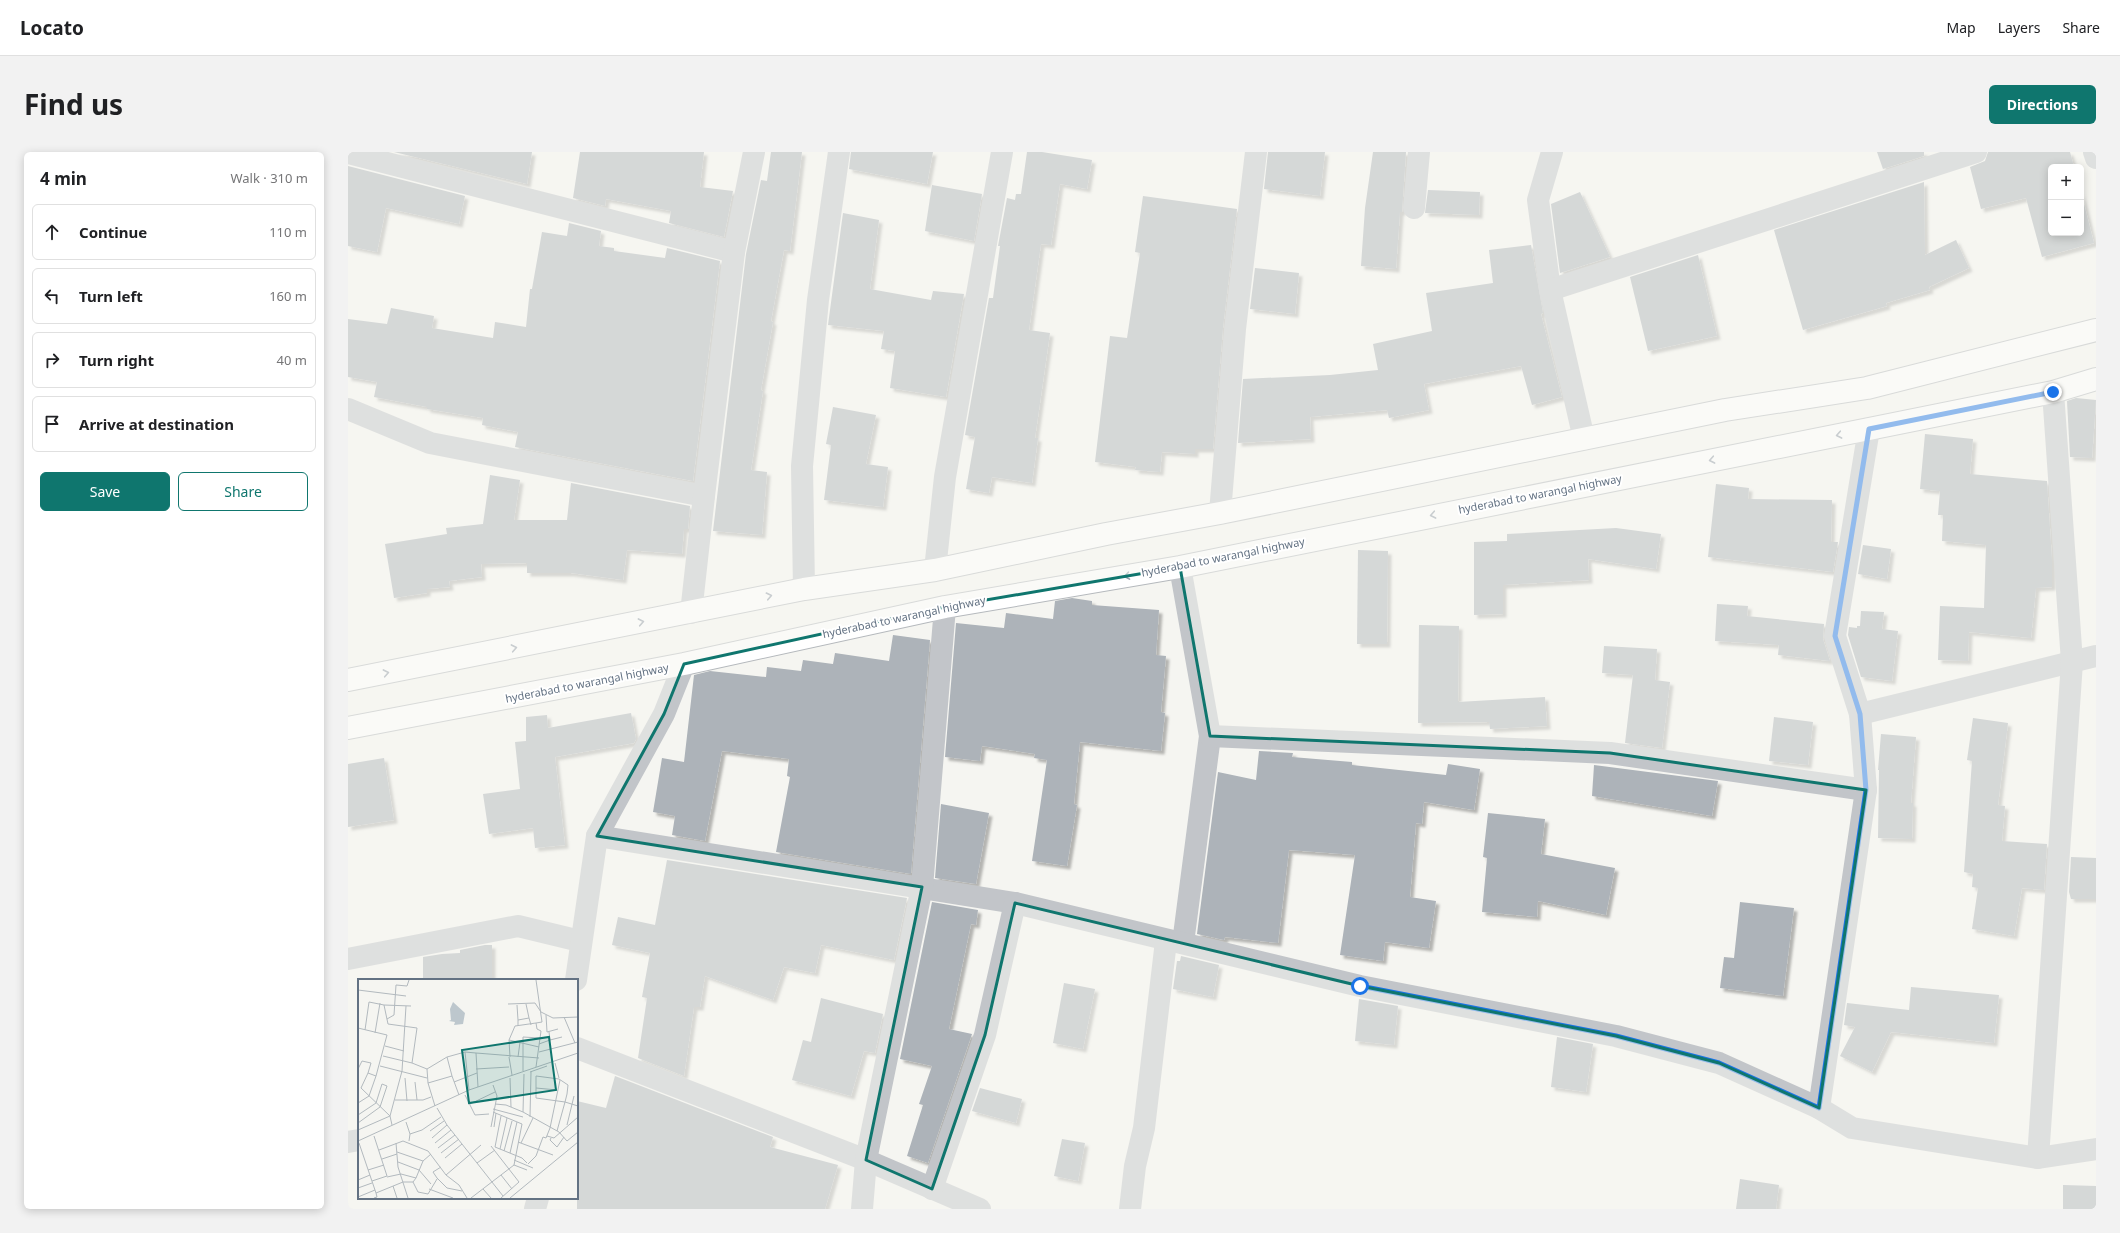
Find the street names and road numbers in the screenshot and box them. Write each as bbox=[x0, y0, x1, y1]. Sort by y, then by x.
street label: hyderabad to warangal highway bbox=[1457, 470, 1623, 517]
street label: hyderabad to warangal highway bbox=[1140, 533, 1306, 580]
street label: hyderabad to warangal highway bbox=[821, 592, 987, 641]
street label: hyderabad to warangal highway bbox=[504, 659, 670, 706]

